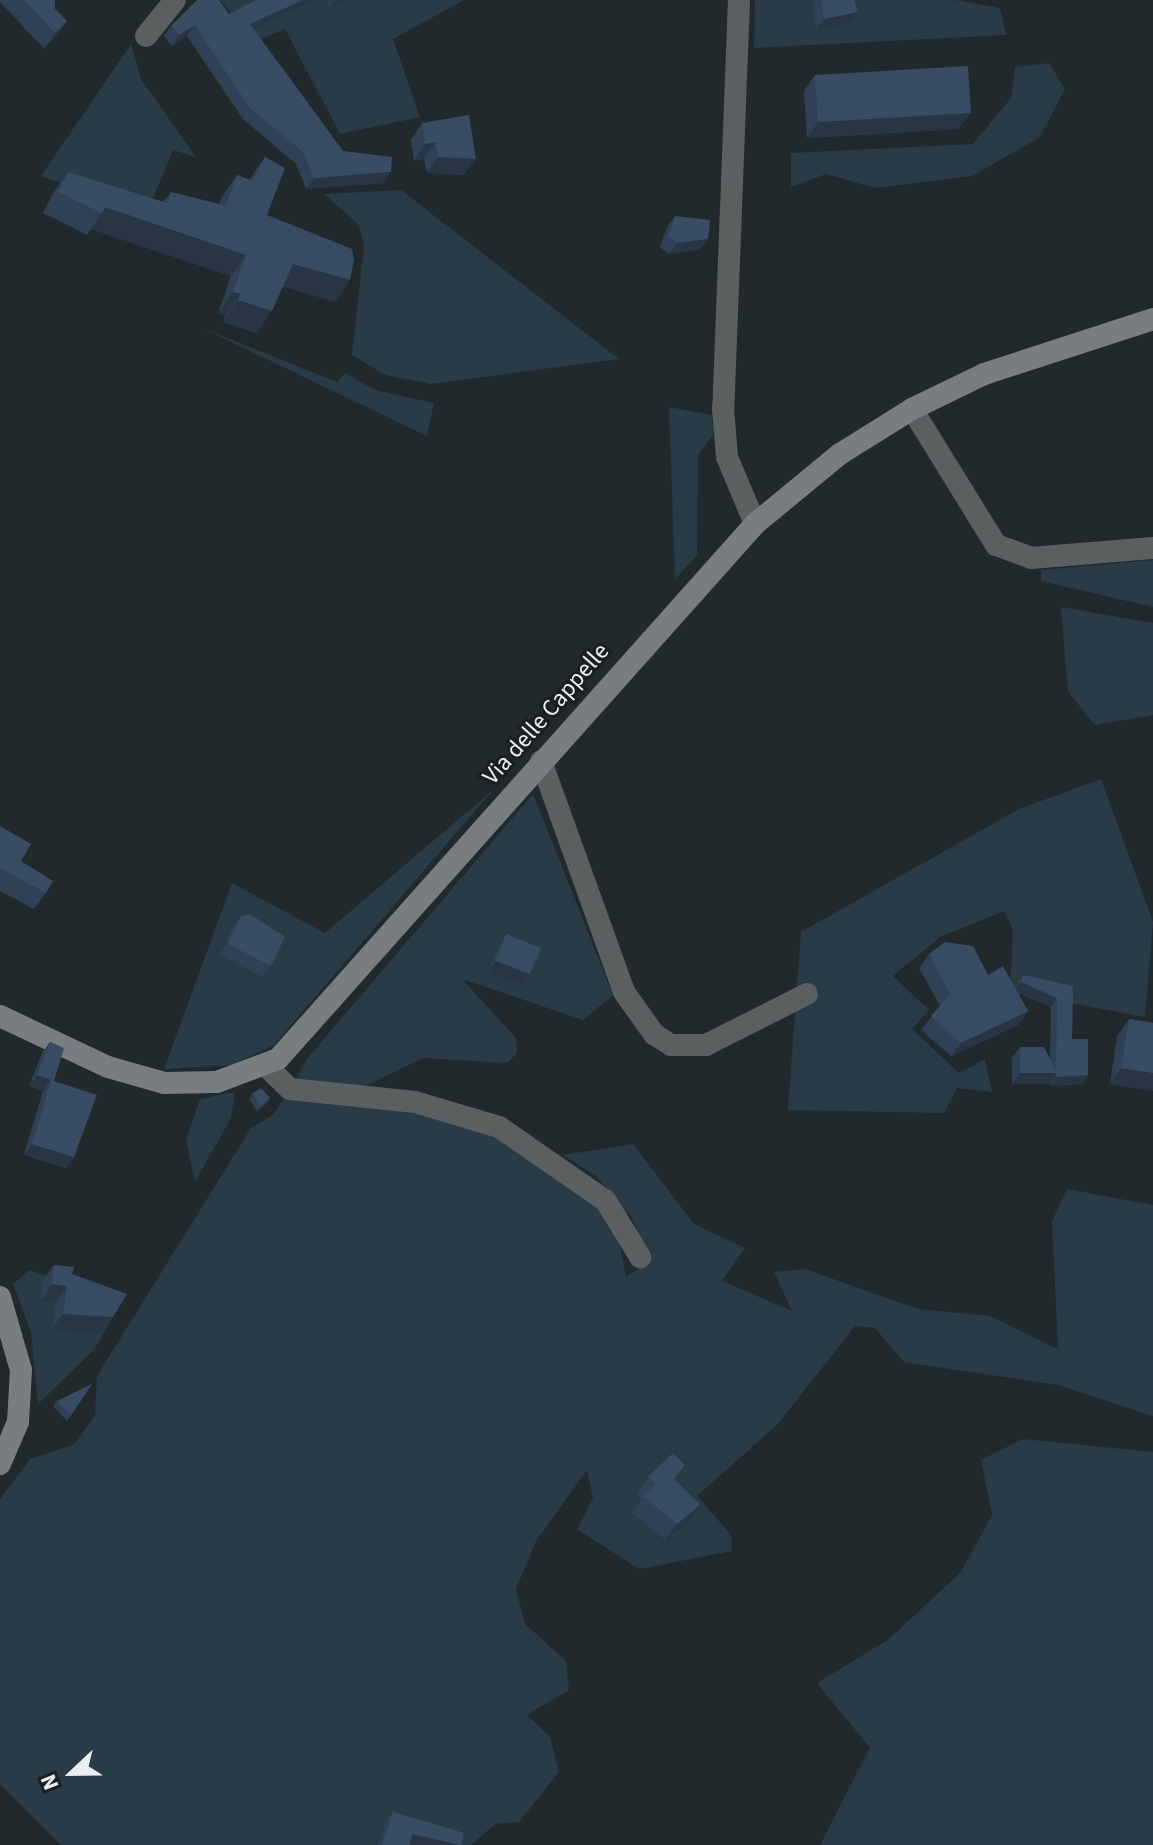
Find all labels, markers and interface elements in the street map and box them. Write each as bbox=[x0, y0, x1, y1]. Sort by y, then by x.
street label: Via delle Cappelle bbox=[477, 637, 615, 791]
north arrow bbox=[32, 1733, 112, 1813]
text: N bbox=[32, 1769, 67, 1795]

